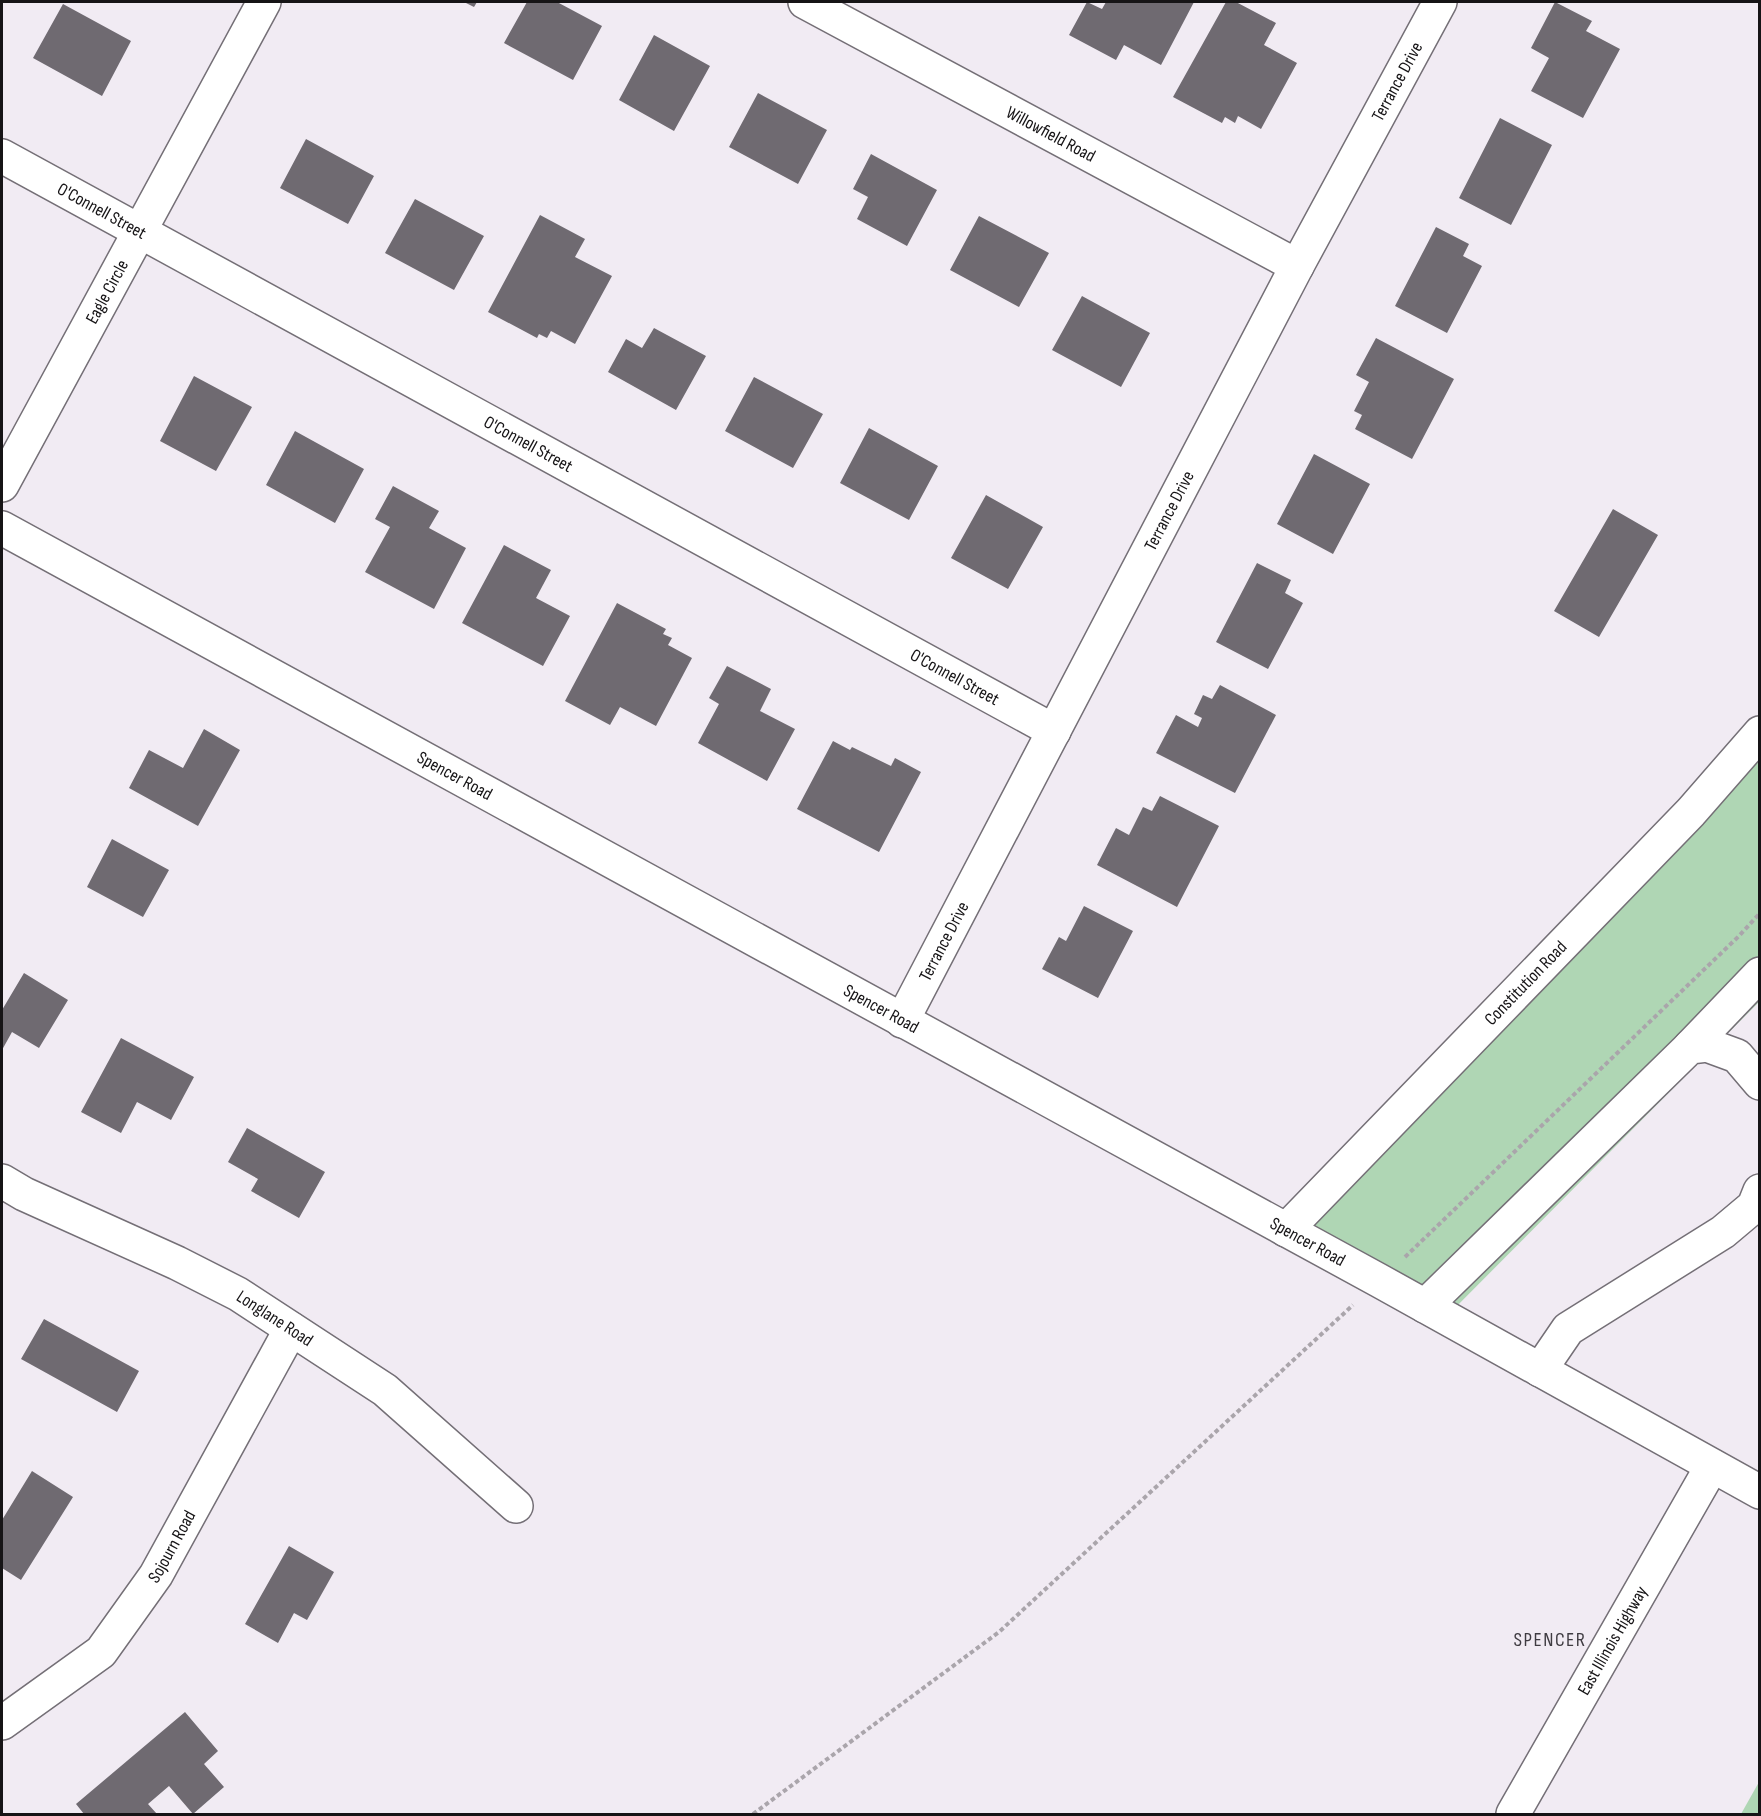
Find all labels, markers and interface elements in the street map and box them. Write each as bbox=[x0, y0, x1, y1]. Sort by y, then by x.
street label: Terrance Drive bbox=[1367, 38, 1427, 125]
street label: Willowfield Road bbox=[1003, 101, 1099, 166]
street label: O'Connell Street bbox=[54, 178, 151, 244]
street label: Eagle Circle bbox=[81, 256, 133, 327]
street label: O'Connell Street bbox=[480, 411, 577, 477]
street label: Terrance Drive bbox=[1140, 467, 1198, 554]
street label: O'Connell Street bbox=[907, 644, 1003, 710]
street label: Spencer Road bbox=[414, 746, 496, 804]
street label: Terrance Drive bbox=[914, 898, 973, 985]
street label: Constitution Road bbox=[1480, 936, 1571, 1029]
street label: Spencer Road bbox=[840, 979, 923, 1037]
street label: Spencer Road bbox=[1266, 1213, 1349, 1271]
street label: Longlane Road bbox=[233, 1286, 317, 1351]
street label: Sojourn Road bbox=[143, 1507, 200, 1587]
street label: East Illinois Highway bbox=[1573, 1582, 1652, 1699]
district label: SPENCER bbox=[1513, 1628, 1587, 1652]

